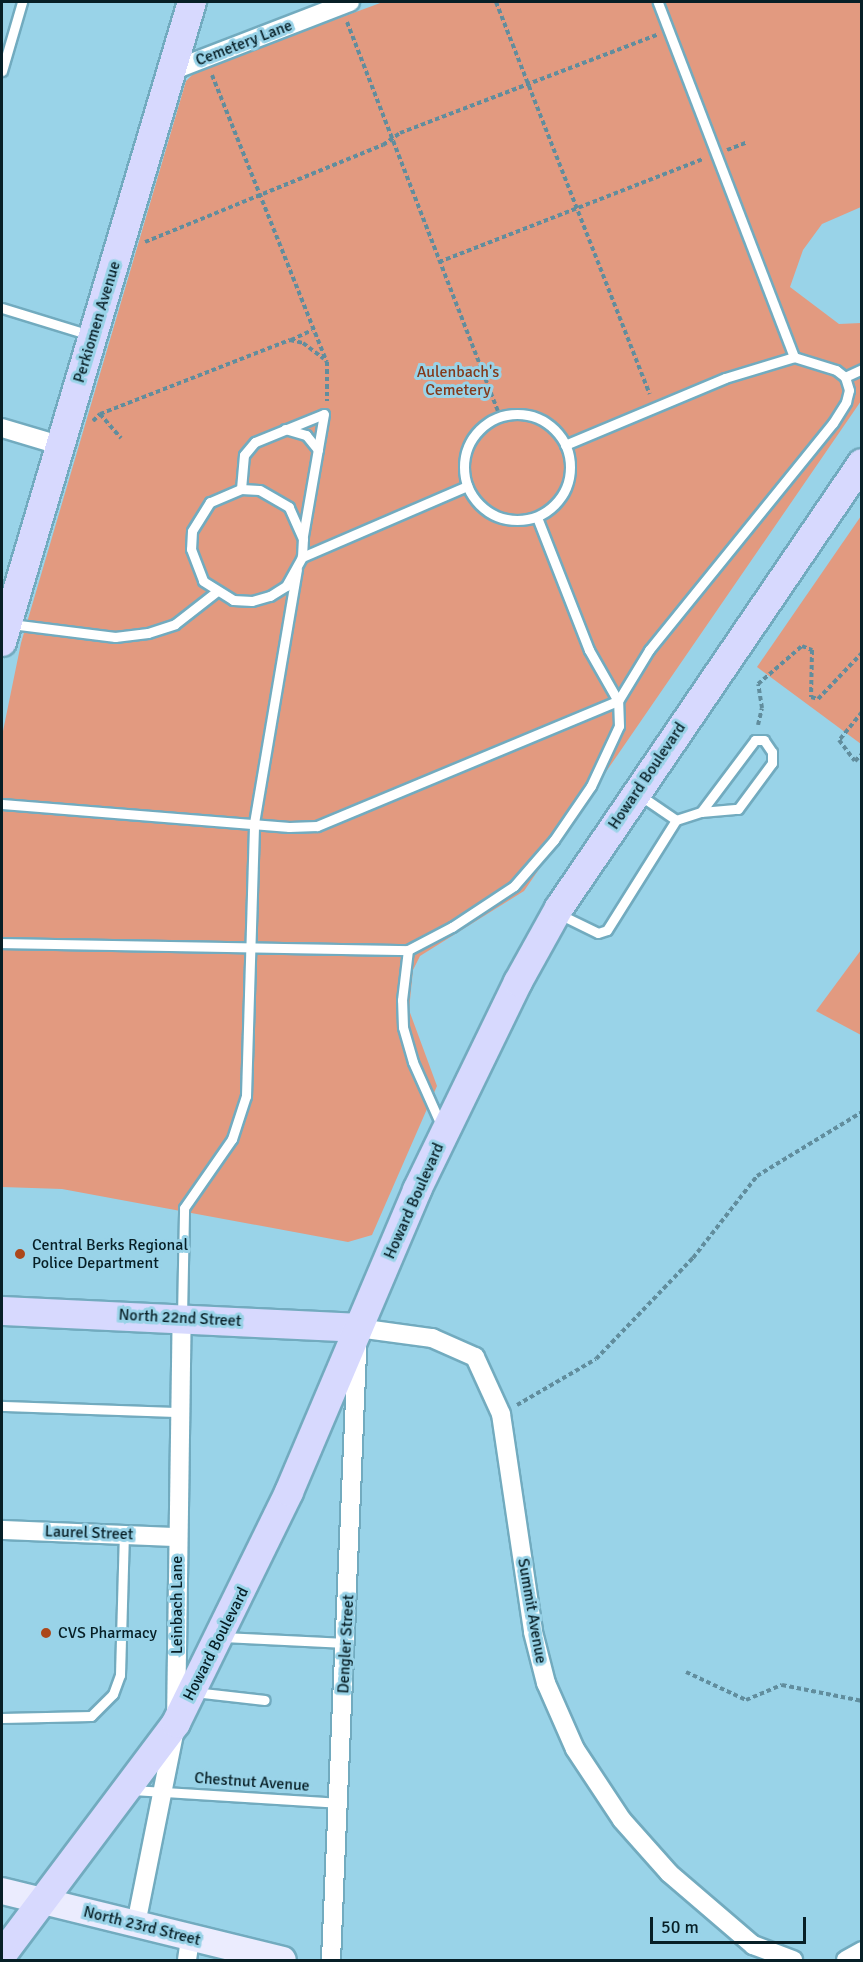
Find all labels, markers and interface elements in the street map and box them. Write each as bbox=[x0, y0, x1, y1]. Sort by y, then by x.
street label: Cemetery Lane bbox=[193, 16, 295, 70]
street label: Perkiomen Avenue bbox=[69, 259, 125, 385]
park label: Aulenbach's Cemetery bbox=[417, 362, 499, 400]
street label: Howard Boulevard bbox=[604, 719, 690, 833]
street label: Howard Boulevard bbox=[380, 1140, 448, 1262]
place label: Central Berks Regional Police Department bbox=[32, 1235, 188, 1273]
marker: Central Berks Regional Police Department bbox=[13, 1247, 27, 1261]
street label: North 22nd Street bbox=[118, 1305, 242, 1331]
street label: Laurel Street bbox=[44, 1522, 134, 1544]
street label: Leinbach Lane bbox=[167, 1556, 187, 1654]
street label: Summit Avenue bbox=[513, 1557, 551, 1665]
street label: Howard Boulevard bbox=[179, 1584, 253, 1704]
street label: Dengler Street bbox=[334, 1594, 358, 1694]
place label: CVS Pharmacy bbox=[58, 1623, 157, 1643]
marker: CVS Pharmacy bbox=[39, 1626, 53, 1640]
street label: Chestnut Avenue bbox=[194, 1768, 310, 1796]
street label: North 23rd Street bbox=[81, 1902, 203, 1950]
scale bar bbox=[653, 1905, 809, 1943]
text: 50 m bbox=[661, 1916, 699, 1938]

